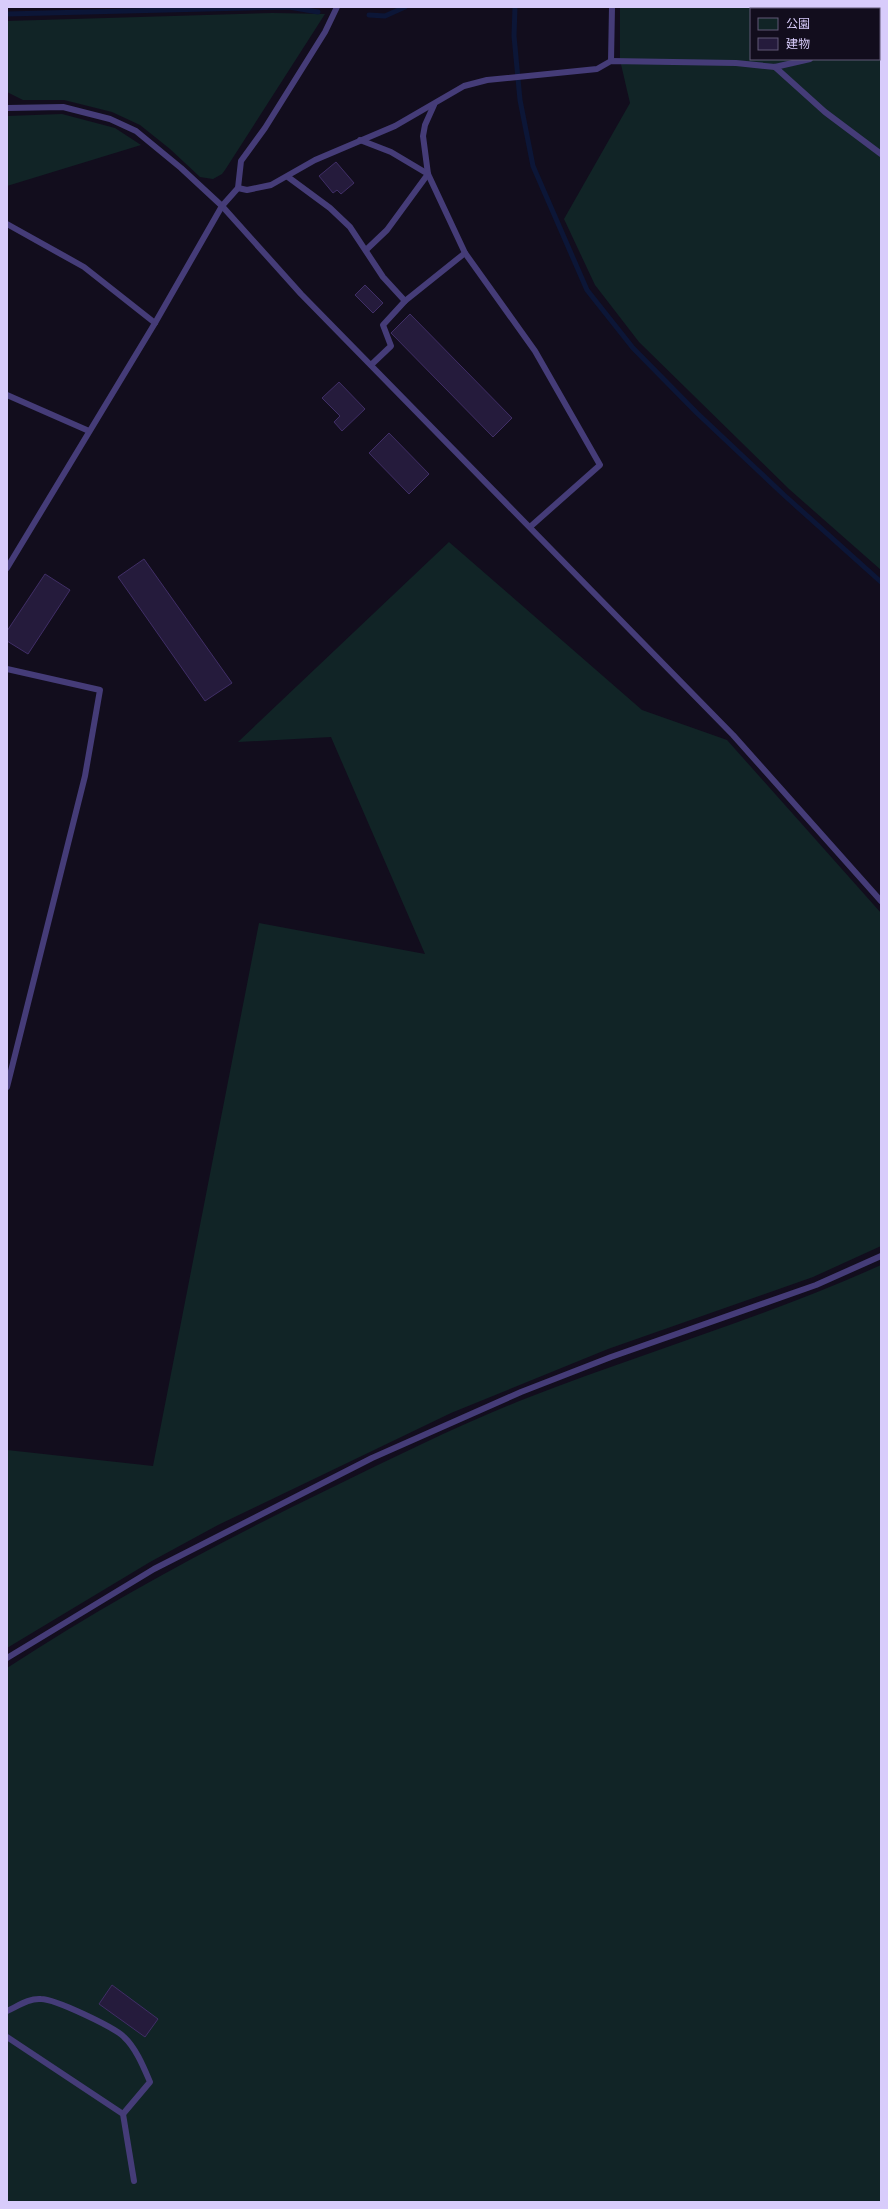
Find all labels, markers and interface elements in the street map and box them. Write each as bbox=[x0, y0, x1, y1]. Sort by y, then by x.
legend bbox=[750, 8, 880, 60]
text: 公園 bbox=[786, 17, 810, 31]
text: 建物 bbox=[786, 37, 810, 51]

